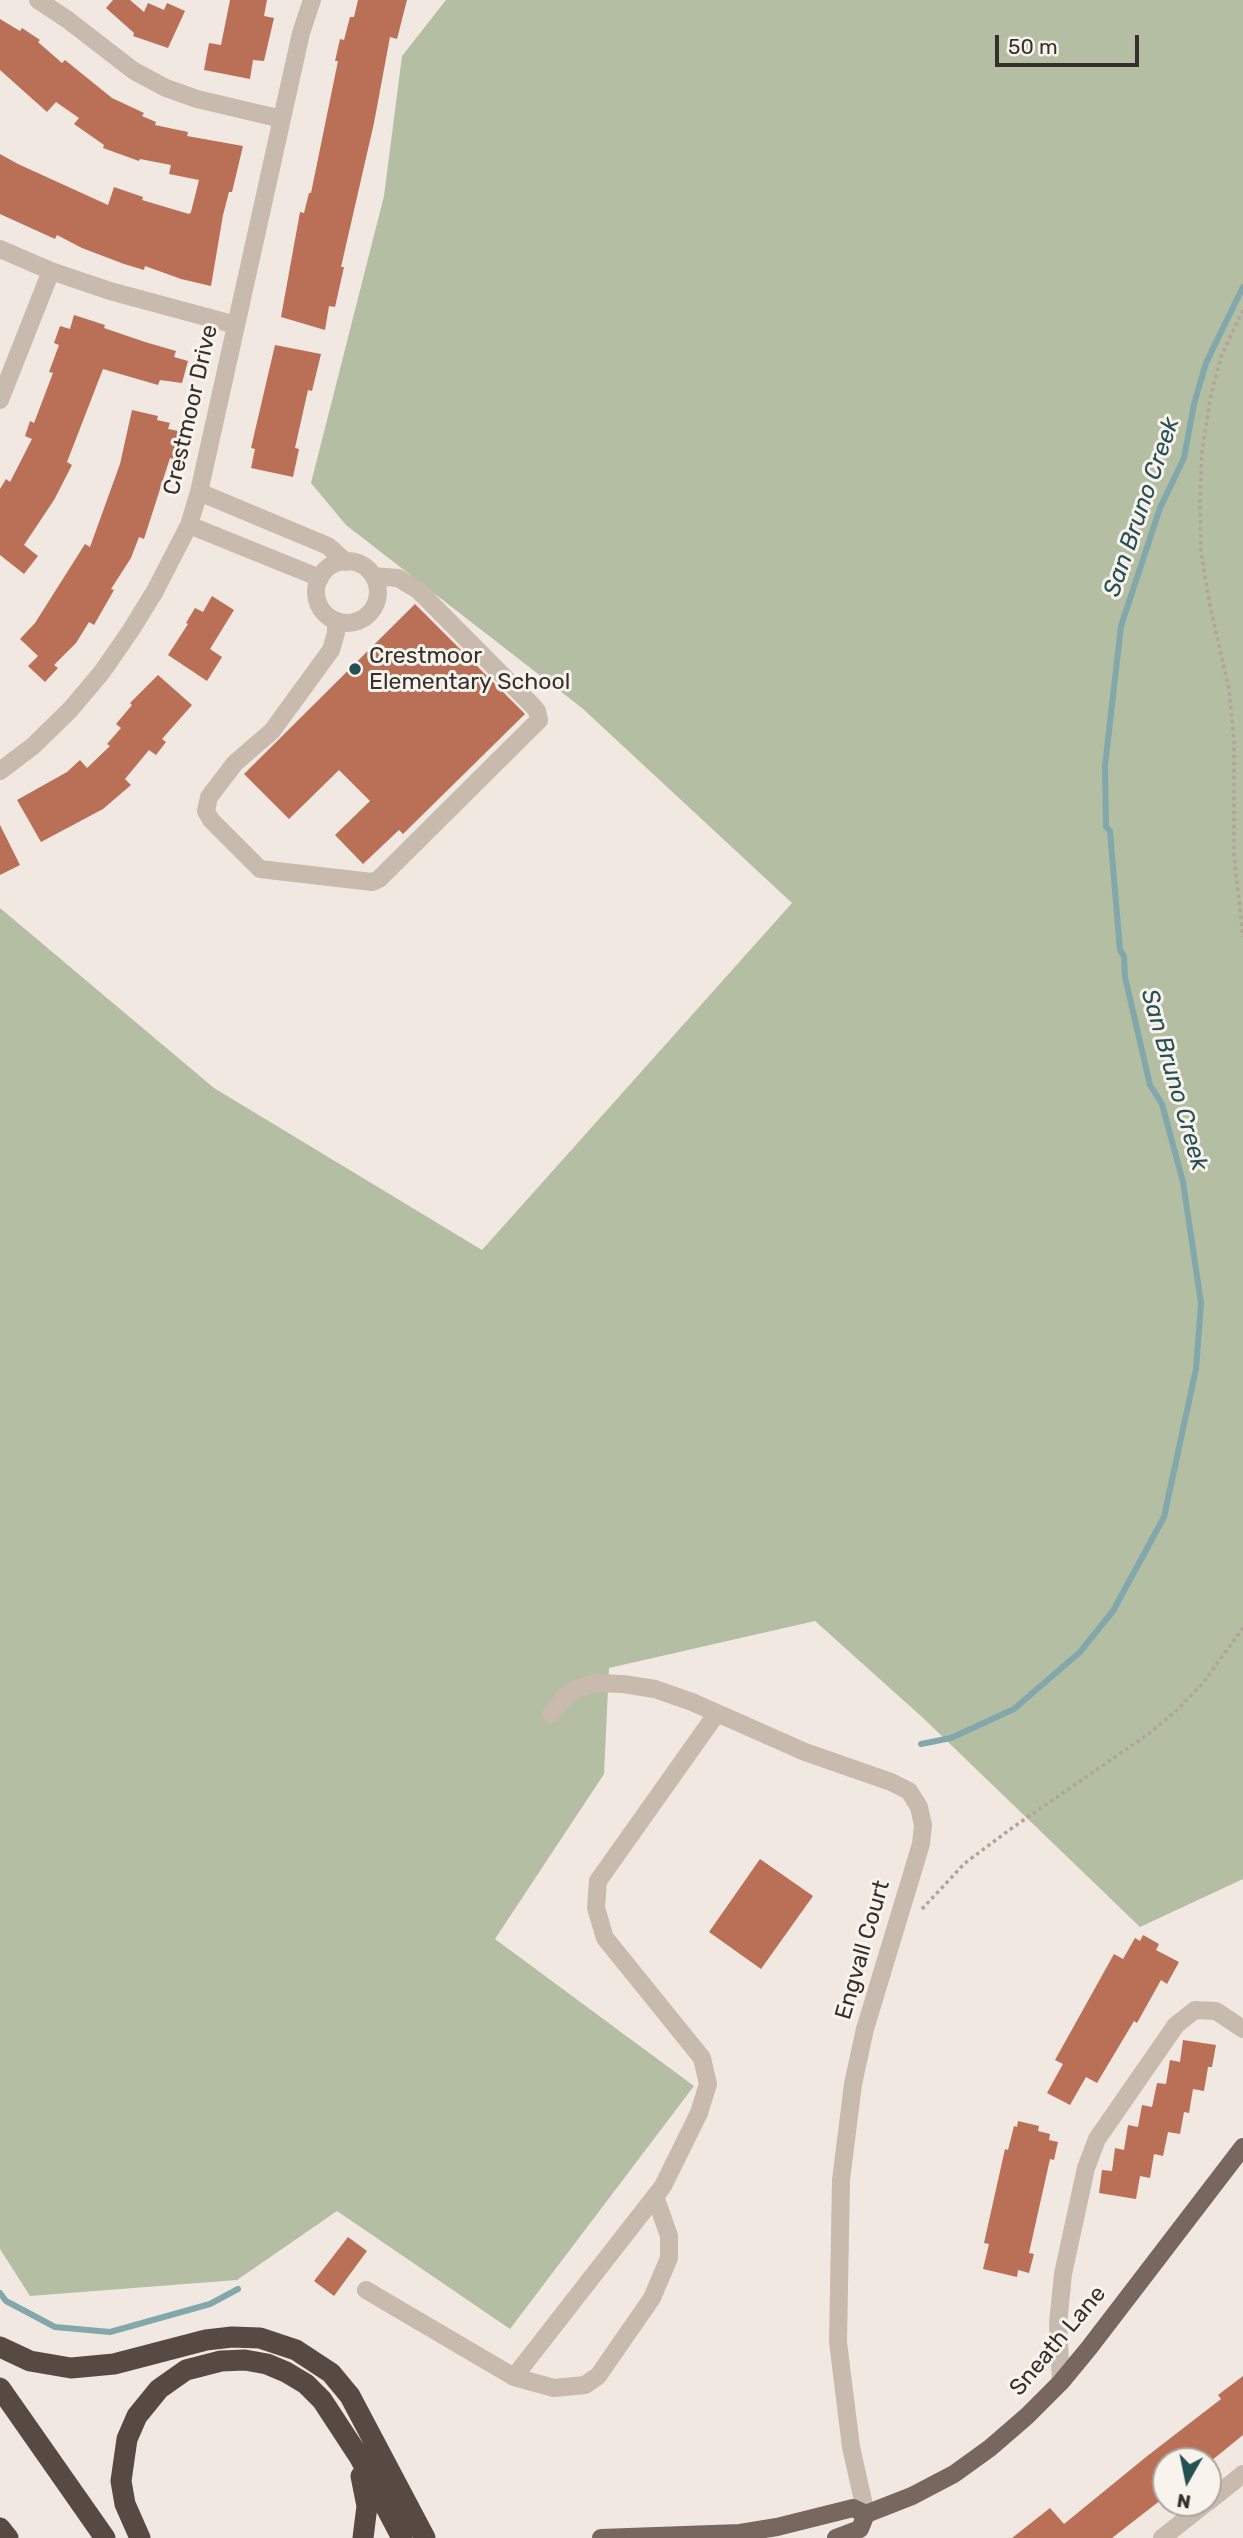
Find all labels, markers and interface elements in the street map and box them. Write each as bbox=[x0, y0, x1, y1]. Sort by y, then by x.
scale bar bbox=[998, 21, 1142, 65]
text: 50 m bbox=[1008, 34, 1058, 59]
street label: Crestmoor Drive bbox=[158, 322, 224, 498]
water label: San Bruno Creek bbox=[1098, 414, 1186, 600]
place label: Crestmoor Elementary School bbox=[369, 642, 570, 696]
marker: Crestmoor Elementary School bbox=[347, 661, 363, 677]
water label: San Bruno Creek bbox=[1134, 986, 1214, 1174]
street label: Engvall Court bbox=[830, 1877, 896, 2023]
street label: Sneath Lane bbox=[1004, 2280, 1112, 2402]
north arrow bbox=[1152, 2447, 1222, 2517]
text: N bbox=[1175, 2489, 1193, 2514]

